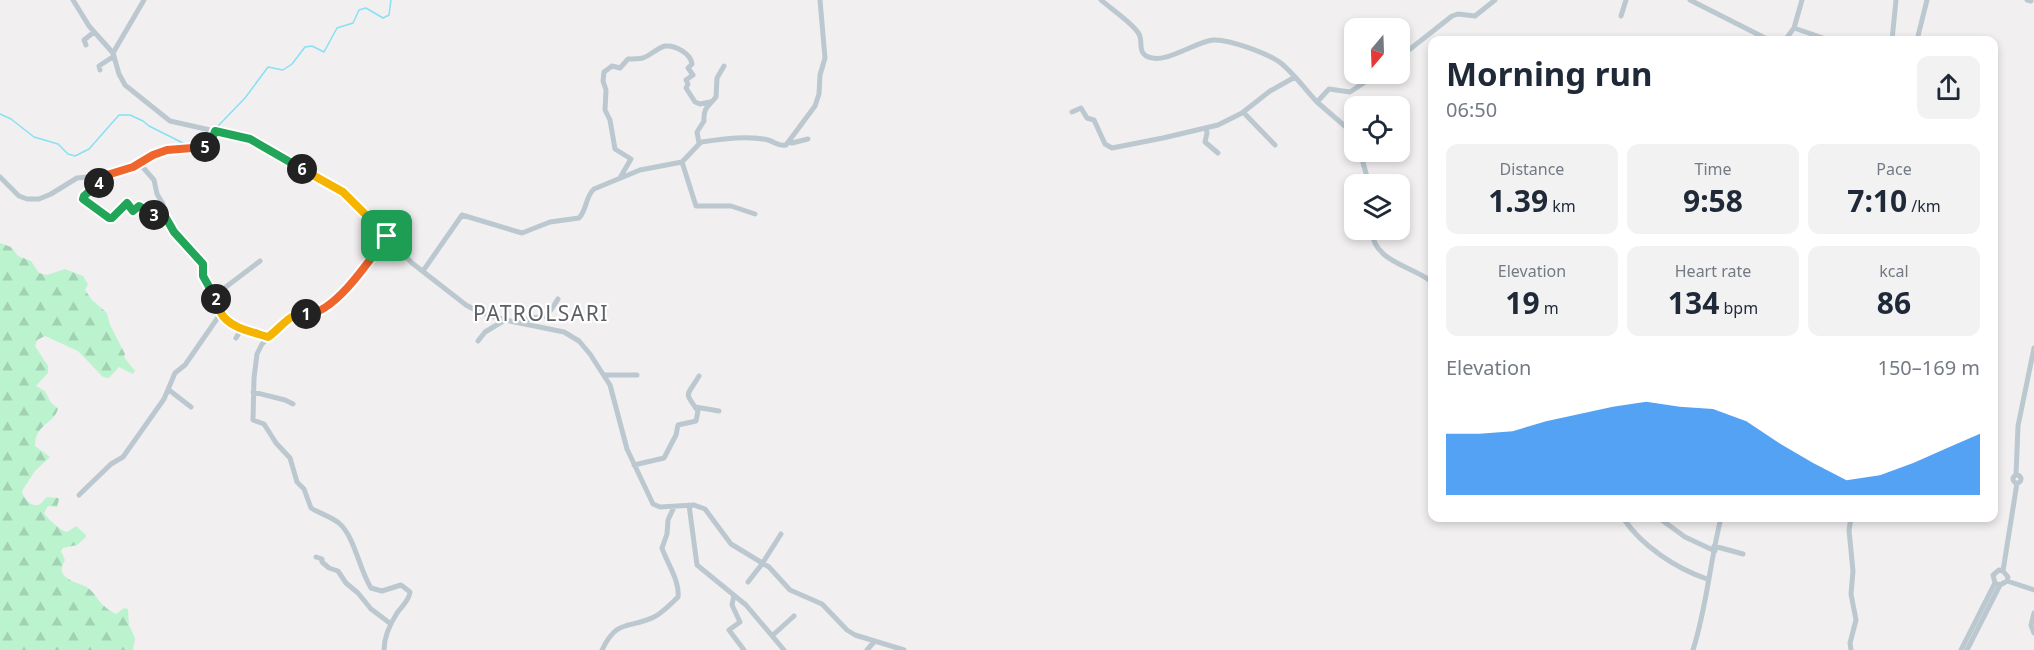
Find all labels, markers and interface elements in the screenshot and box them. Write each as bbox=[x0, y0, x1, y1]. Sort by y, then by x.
north arrow bbox=[1344, 18, 1410, 84]
map controls bbox=[1344, 18, 1410, 240]
text: Morning run bbox=[1446, 51, 1652, 96]
button: share bbox=[1917, 56, 1980, 119]
button: locate bbox=[1344, 96, 1410, 162]
text: 06:50 bbox=[1446, 96, 1497, 123]
pin: 5 bbox=[190, 132, 220, 162]
text: 5 bbox=[200, 136, 210, 158]
pin: 6 bbox=[287, 154, 317, 184]
text: 6 bbox=[297, 158, 307, 180]
text: Distance bbox=[1500, 158, 1564, 180]
text: Time bbox=[1694, 158, 1732, 180]
text: Pace bbox=[1876, 158, 1912, 180]
pin: 4 bbox=[84, 168, 114, 198]
text: 4 bbox=[94, 172, 104, 194]
button: layers bbox=[1344, 174, 1410, 240]
text: 1.39 bbox=[1488, 180, 1548, 221]
text: 9:58 bbox=[1683, 180, 1743, 221]
text: 7:10 bbox=[1847, 180, 1907, 221]
text: km bbox=[1548, 195, 1576, 217]
text: /km bbox=[1907, 195, 1941, 217]
pin: 3 bbox=[139, 200, 169, 230]
text: 3 bbox=[149, 204, 159, 226]
pin bbox=[361, 210, 412, 261]
icon: arrive bbox=[370, 219, 403, 252]
text: Elevation bbox=[1498, 260, 1566, 282]
text: Heart rate bbox=[1675, 260, 1751, 282]
text: kcal bbox=[1879, 260, 1909, 282]
text: 19 bbox=[1505, 282, 1540, 323]
text: 134 bbox=[1668, 282, 1719, 323]
text: 86 bbox=[1877, 282, 1911, 323]
pin: 2 bbox=[201, 284, 231, 314]
text: 2 bbox=[211, 288, 221, 310]
text: m bbox=[1540, 297, 1559, 319]
text: bpm bbox=[1719, 297, 1758, 319]
pin: 1 bbox=[291, 299, 321, 329]
district label: PATROLSARI bbox=[473, 299, 609, 327]
text: 1 bbox=[301, 303, 311, 325]
text: Elevation bbox=[1446, 354, 1531, 381]
text: 150–169 m bbox=[1877, 354, 1980, 381]

